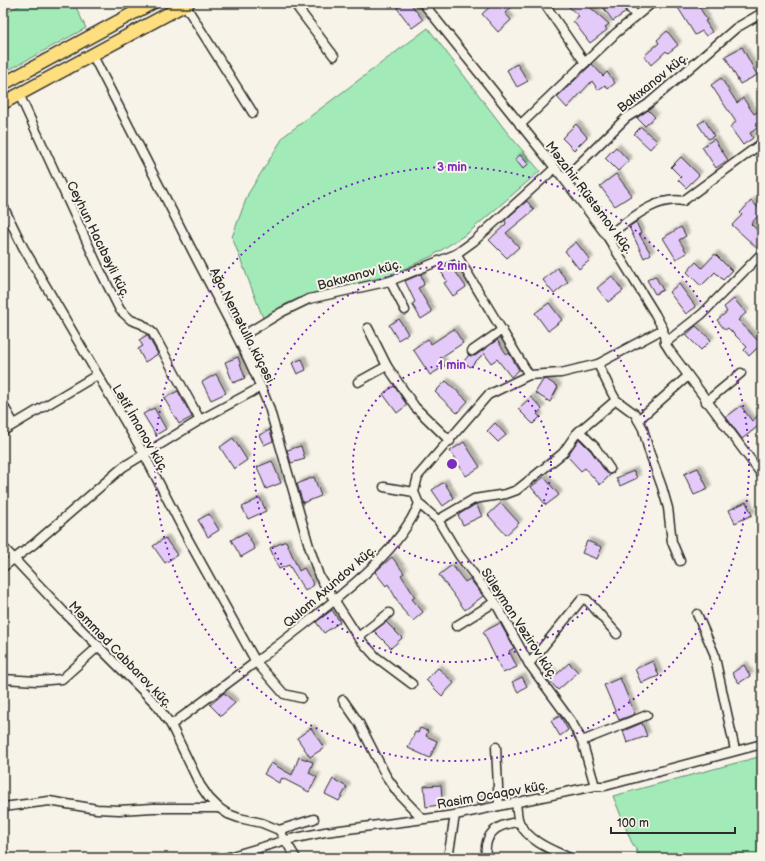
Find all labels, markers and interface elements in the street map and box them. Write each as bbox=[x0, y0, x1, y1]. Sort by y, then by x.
street label: Bakıxanov küç. bbox=[614, 49, 692, 116]
street label: Məzahir Rüstəmov küç. bbox=[542, 138, 637, 257]
text: 3 min bbox=[437, 160, 467, 175]
street label: Ceyhun Hacıbəyli küç. bbox=[63, 178, 134, 301]
street label: Bakıxanov küç. bbox=[316, 256, 403, 294]
text: 2 min bbox=[437, 259, 467, 274]
street label: Ağa Nemətulla küçəsi bbox=[206, 265, 278, 386]
text: 1 min bbox=[438, 358, 466, 373]
street label: Lətif İmanov küç. bbox=[108, 382, 172, 476]
centre of rings bbox=[445, 457, 459, 471]
street label: Qulam Axundov küç. bbox=[280, 542, 380, 631]
street label: Süleyman Vəzirov küç. bbox=[477, 565, 561, 682]
street label: Məmməd Cabbarov küç. bbox=[65, 598, 176, 712]
street label: Rasim Ocaqov küç. bbox=[436, 777, 549, 813]
scale bar bbox=[611, 809, 735, 835]
text: 100 m bbox=[617, 816, 649, 831]

